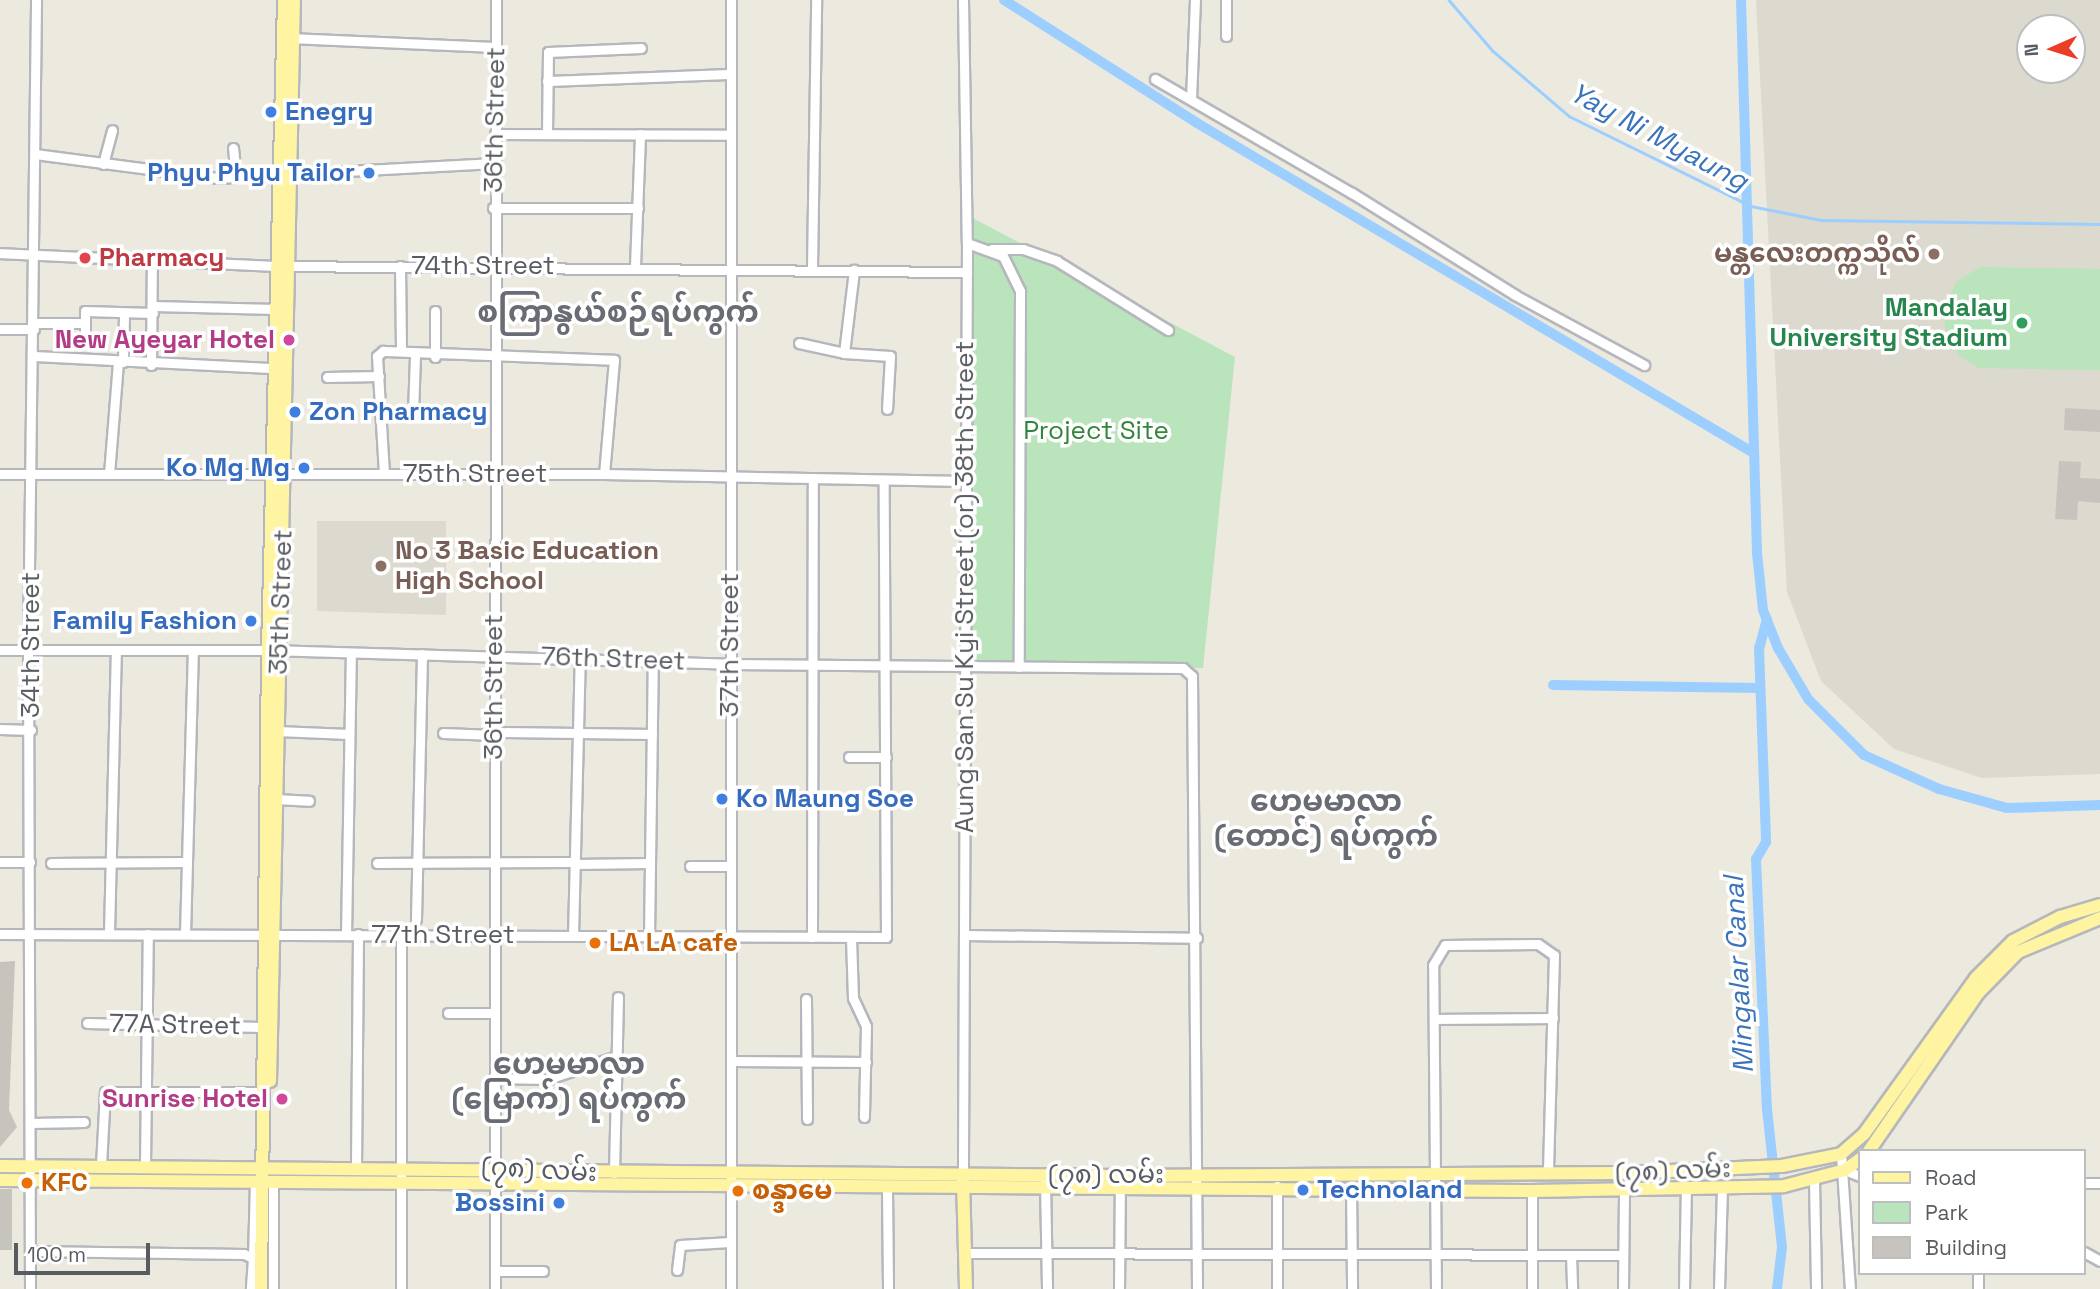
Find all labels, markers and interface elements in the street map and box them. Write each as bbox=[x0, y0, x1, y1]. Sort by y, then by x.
north arrow bbox=[2016, 14, 2086, 84]
text: N bbox=[2019, 43, 2044, 57]
street label: 36th Street bbox=[478, 47, 512, 193]
water label: Yay Ni Myaung bbox=[1564, 75, 1754, 197]
place label: Enegry bbox=[285, 96, 373, 128]
marker: Enegry bbox=[263, 104, 279, 120]
place label: Phyu Phyu Tailor bbox=[147, 157, 355, 189]
marker: Phyu Phyu Tailor bbox=[361, 165, 377, 181]
place label: မန္တလေးတက္ကသိုလ် bbox=[1714, 238, 1920, 270]
place label: Pharmacy bbox=[99, 242, 224, 274]
marker: မန္တလေးတက္ကသိုလ် bbox=[1926, 246, 1942, 262]
marker: Pharmacy bbox=[77, 250, 93, 266]
street label: 74th Street bbox=[411, 250, 555, 282]
place label: Mandalay University Stadium bbox=[1770, 292, 2008, 354]
district label: စကြာနွယ်စဉ်ရပ်ကွက် bbox=[477, 294, 759, 330]
marker: Mandalay University Stadium bbox=[2014, 315, 2030, 331]
place label: New Ayeyar Hotel bbox=[54, 324, 275, 356]
marker: New Ayeyar Hotel bbox=[281, 332, 297, 348]
street label: Aung San Su Kyi Street (or) 38th Street bbox=[949, 341, 981, 833]
place label: Zon Pharmacy bbox=[309, 396, 488, 428]
marker: Zon Pharmacy bbox=[287, 404, 303, 420]
park label: Project Site bbox=[1023, 415, 1169, 447]
place label: Ko Mg Mg bbox=[166, 452, 290, 484]
street label: 75th Street bbox=[403, 458, 547, 490]
marker: Ko Mg Mg bbox=[296, 460, 312, 476]
street label: 35th Street bbox=[263, 529, 299, 675]
place label: No 3 Basic Education High School bbox=[395, 535, 659, 596]
marker: No 3 Basic Education High School bbox=[373, 558, 389, 574]
street label: 34th Street bbox=[15, 572, 47, 718]
street label: 37th Street bbox=[714, 573, 746, 717]
place label: Family Fashion bbox=[53, 605, 237, 637]
marker: Family Fashion bbox=[243, 613, 259, 629]
street label: 36th Street bbox=[478, 614, 510, 760]
street label: 76th Street bbox=[540, 641, 686, 677]
place label: Ko Maung Soe bbox=[736, 783, 914, 815]
district label: ဟေမမာလာ (တောင်) ရပ်ကွက် bbox=[1214, 783, 1438, 854]
marker: Ko Maung Soe bbox=[714, 791, 730, 807]
water label: Mingalar Canal bbox=[1716, 876, 1760, 1074]
street label: 77th Street bbox=[371, 919, 515, 951]
place label: LA LA cafe bbox=[609, 927, 739, 959]
marker: LA LA cafe bbox=[587, 935, 603, 951]
street label: 77A Street bbox=[109, 1008, 241, 1042]
district label: ဟေမမာလာ (မြောက်) ရပ်ကွက် bbox=[451, 1046, 687, 1116]
place label: Sunrise Hotel bbox=[102, 1083, 268, 1115]
marker: Sunrise Hotel bbox=[274, 1091, 290, 1107]
legend bbox=[1858, 1149, 2086, 1275]
street label: (၇၈) လမ်း bbox=[480, 1151, 598, 1189]
street label: (၇၈) လမ်း bbox=[1615, 1153, 1731, 1189]
street label: (၇၈) လမ်း bbox=[1048, 1159, 1164, 1191]
text: Road bbox=[1925, 1164, 1977, 1191]
place label: KFC bbox=[41, 1167, 88, 1199]
place label: Technoland bbox=[1317, 1174, 1463, 1206]
marker: KFC bbox=[19, 1175, 35, 1191]
place label: စန္ဒာမေ bbox=[752, 1175, 832, 1207]
marker: Technoland bbox=[1295, 1182, 1311, 1198]
marker: စန္ဒာမေ bbox=[730, 1183, 746, 1199]
place label: Bossini bbox=[455, 1187, 545, 1219]
marker: Bossini bbox=[551, 1195, 567, 1211]
text: Park bbox=[1925, 1199, 1969, 1226]
scale bar bbox=[18, 1230, 154, 1274]
text: Building bbox=[1925, 1234, 2007, 1261]
text: 100 m bbox=[27, 1241, 86, 1268]

